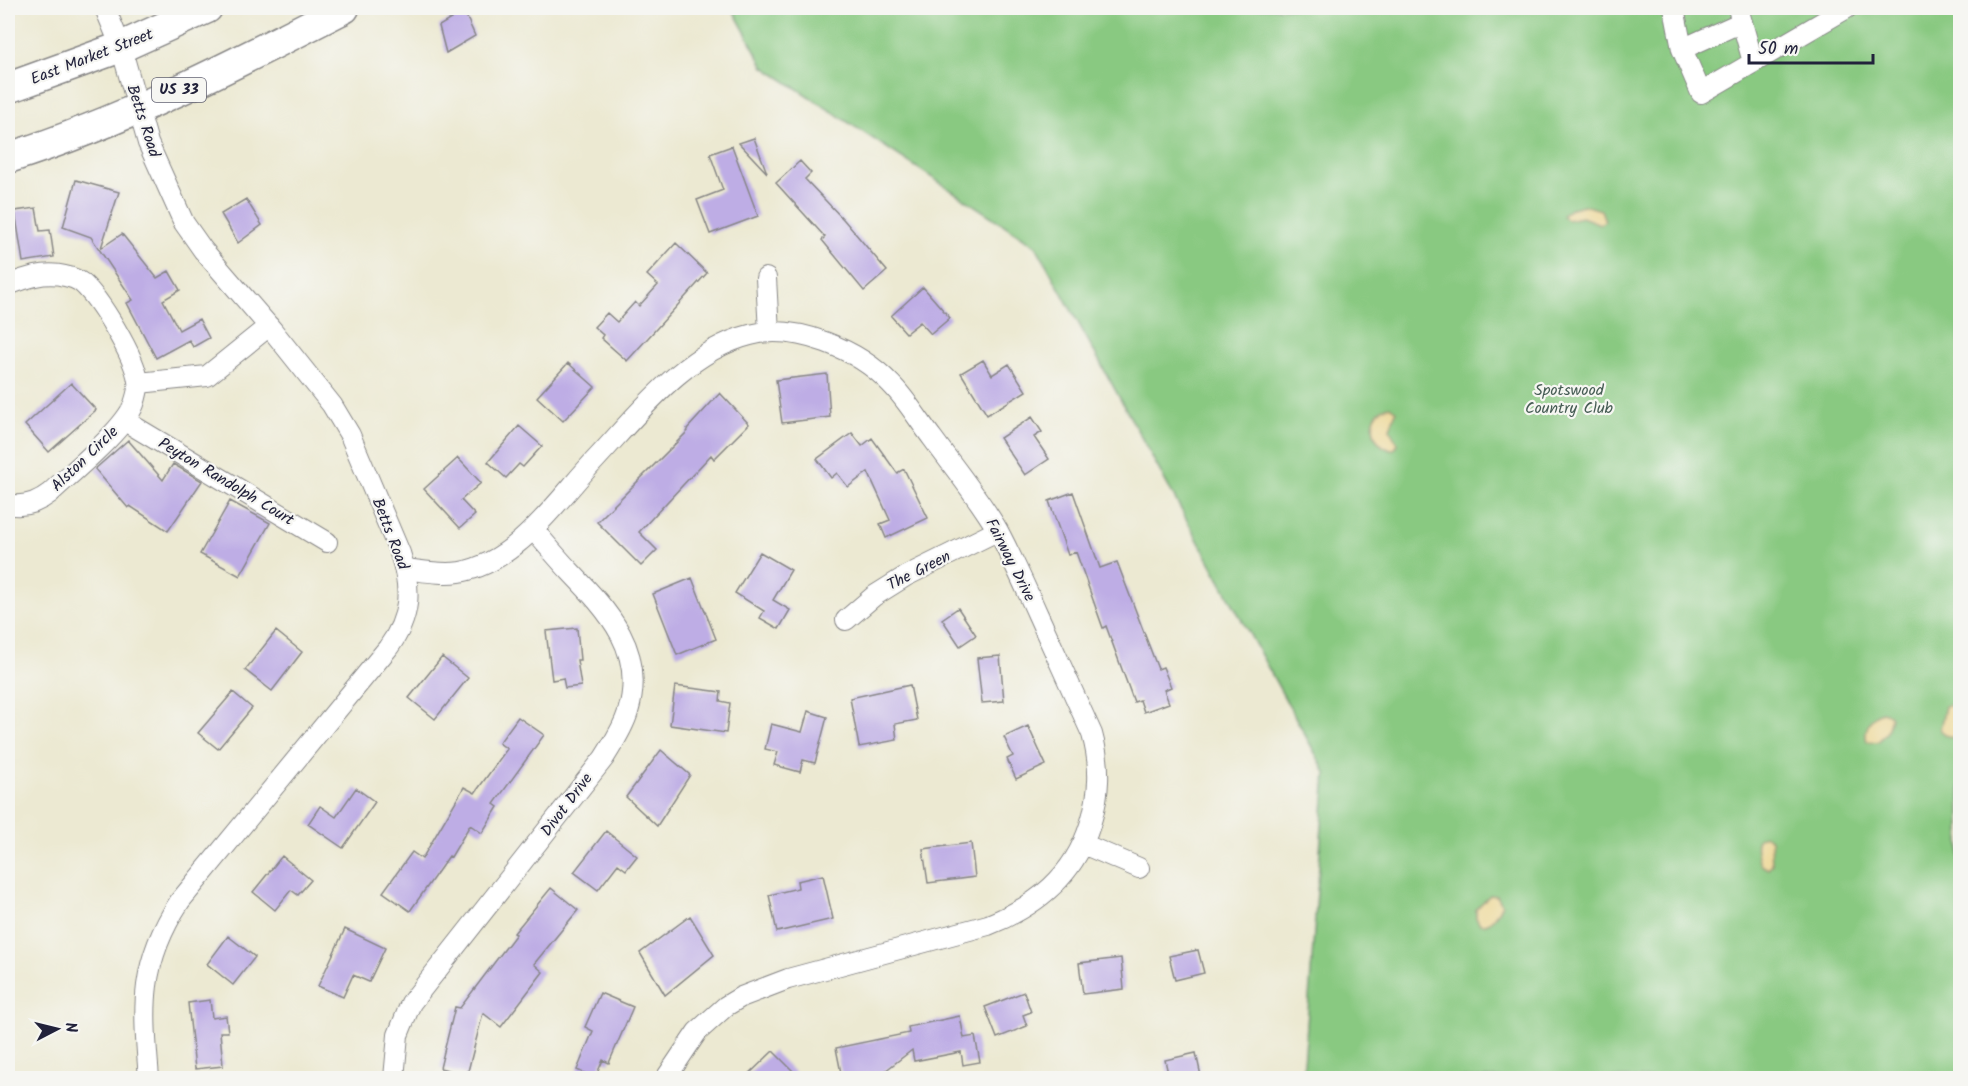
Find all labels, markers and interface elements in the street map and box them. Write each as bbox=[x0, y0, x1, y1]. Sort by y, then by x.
street label: East Market Street bbox=[27, 22, 158, 92]
scale bar bbox=[1749, 27, 1874, 65]
text: 50 m bbox=[1758, 35, 1798, 64]
road number: US 33 bbox=[152, 78, 206, 102]
street label: Betts Road bbox=[120, 81, 167, 162]
park label: Spotswood Country Club bbox=[1525, 378, 1614, 421]
street label: Alston Circle bbox=[45, 420, 125, 498]
street label: Peyton Randolph Court bbox=[153, 431, 300, 533]
street label: Betts Road bbox=[365, 494, 415, 574]
street label: Fairway Drive bbox=[978, 514, 1042, 606]
street label: The Green bbox=[883, 544, 955, 598]
street label: Divot Drive bbox=[535, 768, 599, 842]
north arrow bbox=[27, 999, 87, 1059]
text: N bbox=[57, 1021, 83, 1034]

